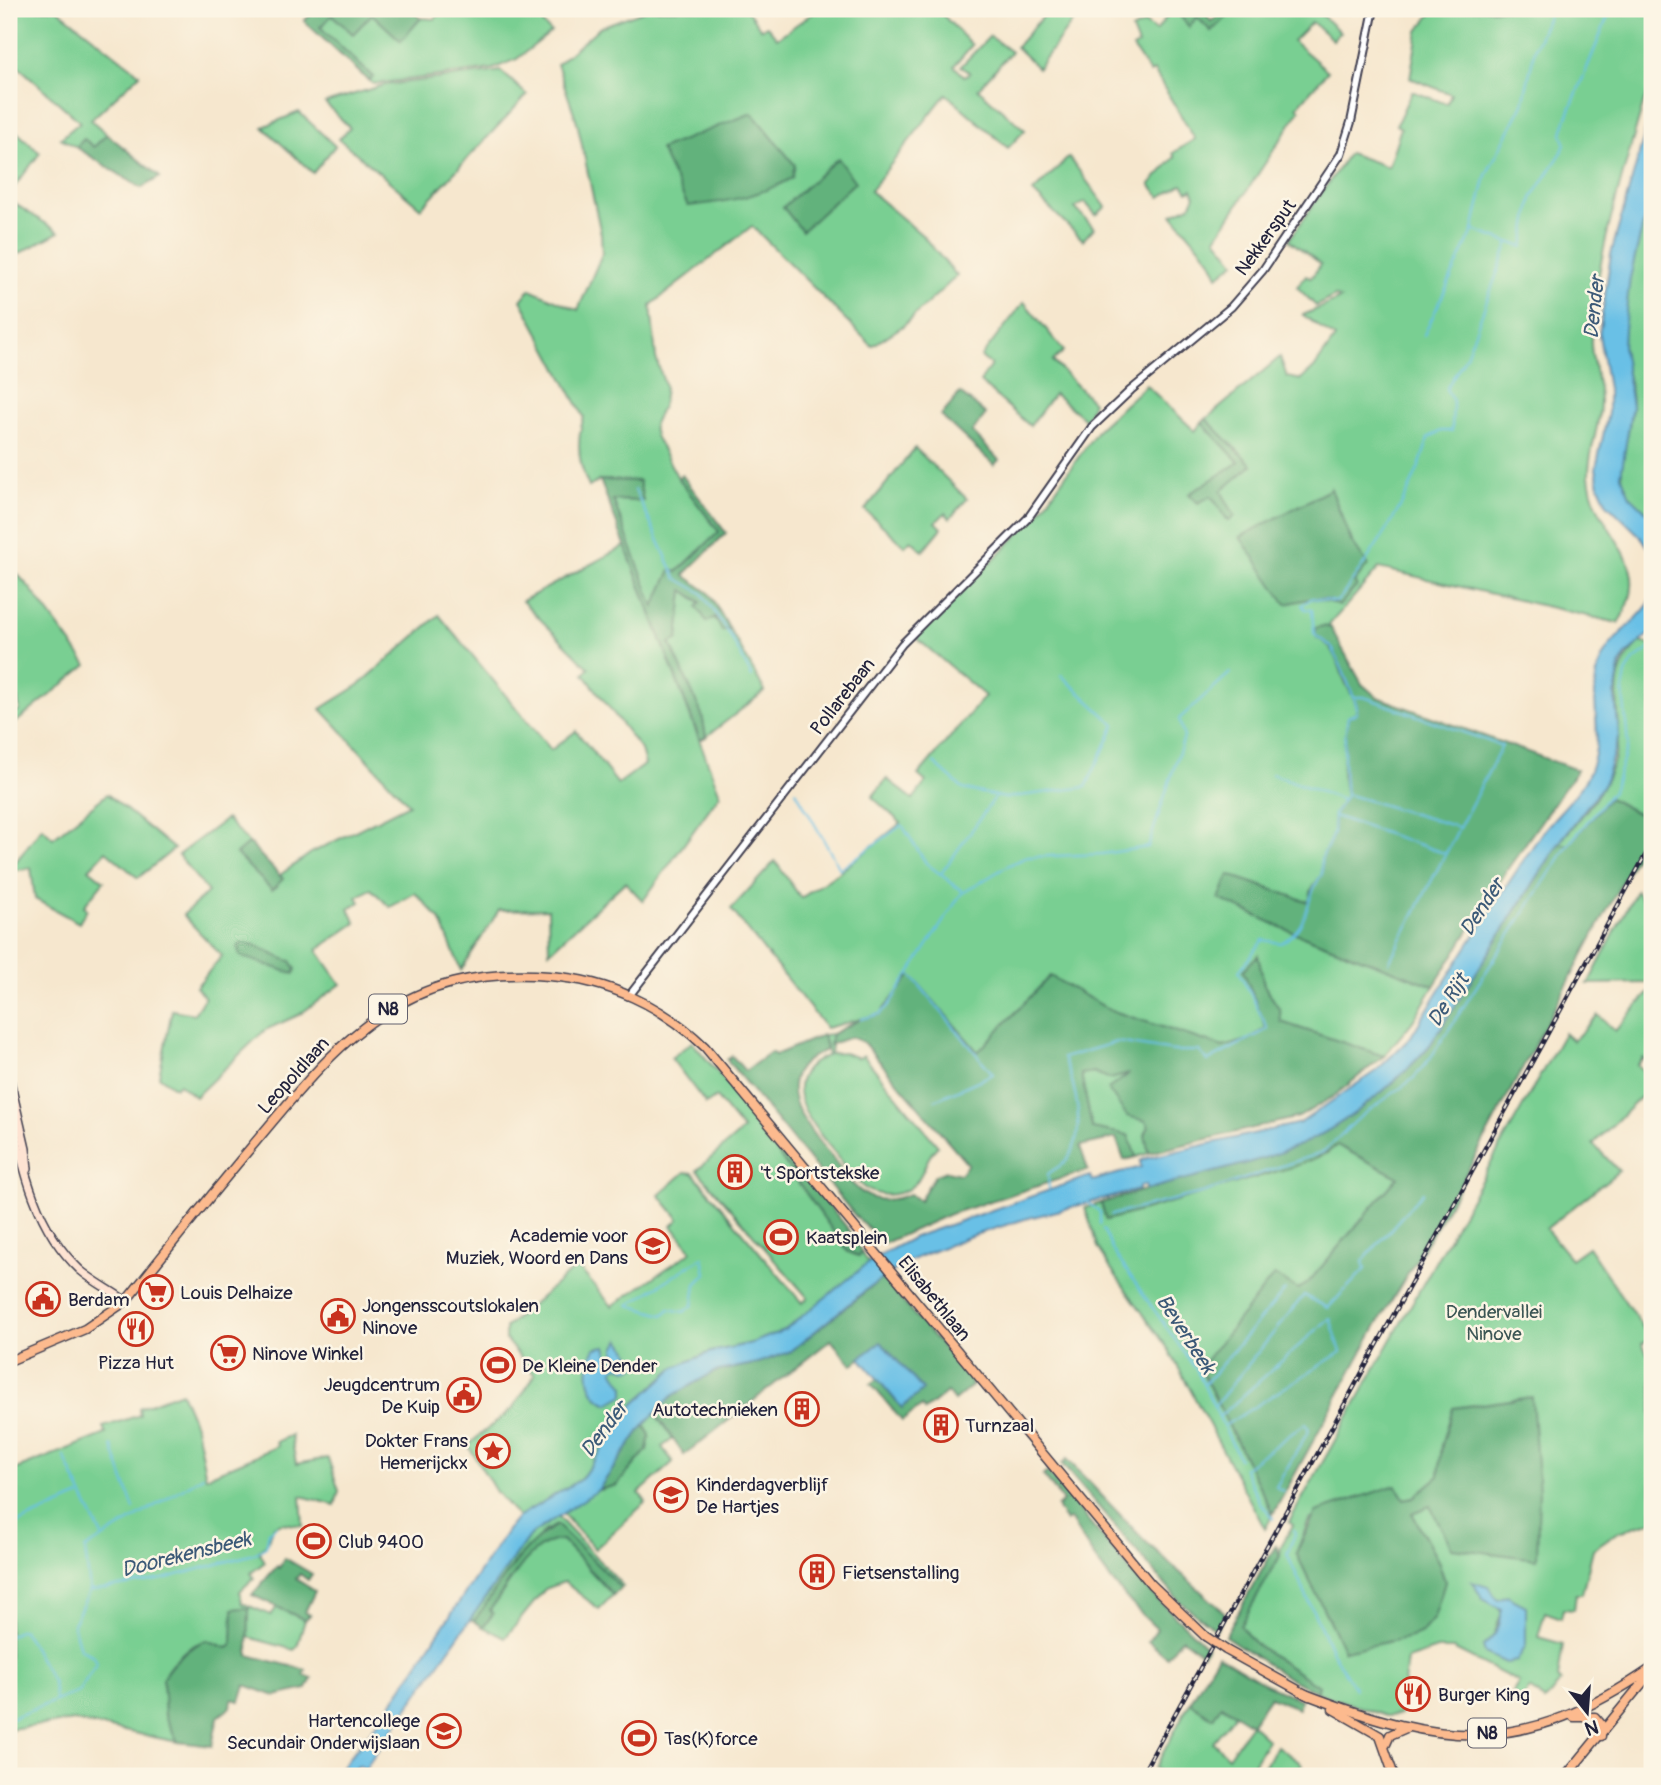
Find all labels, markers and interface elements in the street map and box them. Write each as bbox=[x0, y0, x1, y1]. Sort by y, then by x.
street label: Nekkersput bbox=[1230, 194, 1302, 281]
water label: Dender bbox=[1578, 272, 1611, 340]
street label: Pollarebaan bbox=[805, 653, 880, 740]
water label: Dender bbox=[1454, 871, 1512, 941]
water label: De Rijt bbox=[1421, 967, 1477, 1032]
road number: N8 bbox=[369, 994, 407, 1024]
street label: Leopoldlaan bbox=[253, 1032, 335, 1119]
building icon: 't Sportstekske bbox=[716, 1153, 754, 1191]
place label: 't Sportstekske bbox=[760, 1161, 880, 1185]
sports icon: Kaatsplein bbox=[762, 1218, 800, 1256]
place label: Academie voor Muziek, Woord en Dans bbox=[446, 1224, 629, 1270]
place label: Kaatsplein bbox=[806, 1226, 888, 1250]
school or university icon: Academie voor Muziek, Woord en Dans bbox=[634, 1227, 672, 1265]
street label: Elisabethlaan bbox=[893, 1251, 976, 1346]
supermarket icon: Louis Delhaize bbox=[137, 1273, 175, 1311]
public building icon: Berdam bbox=[24, 1280, 62, 1318]
place label: Louis Delhaize bbox=[180, 1281, 293, 1305]
place label: Berdam bbox=[68, 1288, 130, 1312]
water label: Beverbeek bbox=[1150, 1289, 1222, 1381]
place label: Jongensscoutslokalen Ninove bbox=[362, 1294, 539, 1340]
public building icon: Jongensscoutslokalen Ninove bbox=[319, 1297, 357, 1335]
park label: Dendervallei Ninove bbox=[1446, 1300, 1542, 1346]
restaurant icon: Pizza Hut bbox=[117, 1310, 155, 1348]
supermarket icon: Ninove Winkel bbox=[209, 1334, 247, 1372]
place label: Ninove Winkel bbox=[252, 1342, 363, 1366]
sports icon: De Kleine Dender bbox=[479, 1346, 517, 1384]
place label: Pizza Hut bbox=[98, 1351, 174, 1375]
place label: De Kleine Dender bbox=[522, 1354, 658, 1378]
place label: Jeugdcentrum De Kuip bbox=[324, 1373, 440, 1419]
public building icon: Jeugdcentrum De Kuip bbox=[445, 1376, 483, 1414]
building icon: Autotechnieken bbox=[783, 1390, 821, 1428]
water label: Dender bbox=[575, 1394, 636, 1463]
place label: Autotechnieken bbox=[652, 1398, 778, 1422]
building icon: Turnzaal bbox=[922, 1406, 960, 1444]
place label: Turnzaal bbox=[965, 1414, 1034, 1438]
place label: Dokter Frans Hemerijckx bbox=[365, 1429, 469, 1475]
place icon: Dokter Frans Hemerijckx bbox=[474, 1432, 512, 1470]
place label: Kinderdagverblijf De Hartjes bbox=[696, 1473, 829, 1519]
school or university icon: Kinderdagverblijf De Hartjes bbox=[652, 1476, 690, 1514]
sports icon: Club 9400 bbox=[295, 1522, 333, 1560]
water label: Doorekensbeek bbox=[119, 1525, 256, 1584]
place label: Club 9400 bbox=[338, 1530, 424, 1554]
building icon: Fietsenstalling bbox=[798, 1553, 836, 1591]
place label: Fietsenstalling bbox=[842, 1561, 959, 1585]
restaurant icon: Burger King bbox=[1394, 1675, 1432, 1713]
north arrow bbox=[1552, 1676, 1622, 1746]
place label: Burger King bbox=[1438, 1683, 1530, 1707]
place label: Hartencollege Secundair Onderwijslaan bbox=[227, 1709, 421, 1755]
school or university icon: Hartencollege Secundair Onderwijslaan bbox=[425, 1712, 463, 1750]
text: N bbox=[1582, 1714, 1601, 1741]
road number: N8 bbox=[1468, 1718, 1506, 1748]
sports icon: Tas(K)force bbox=[620, 1719, 658, 1757]
place label: Tas(K)force bbox=[664, 1727, 758, 1751]

